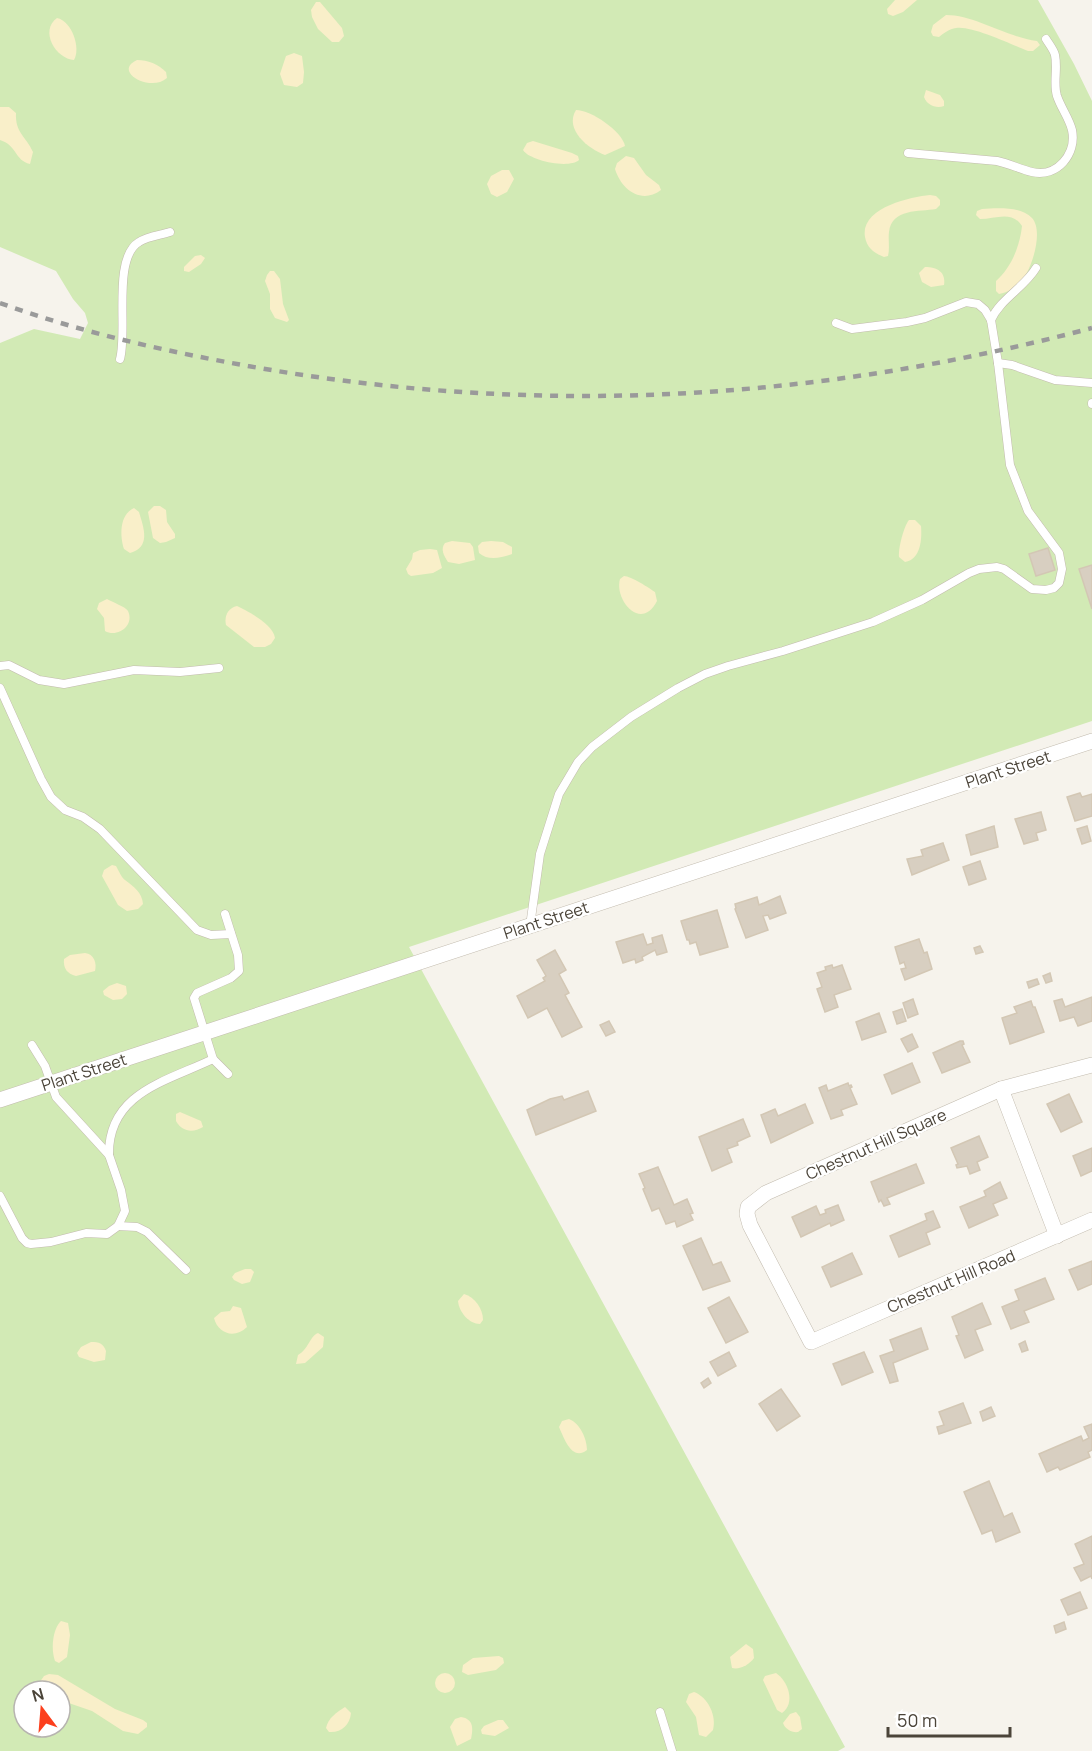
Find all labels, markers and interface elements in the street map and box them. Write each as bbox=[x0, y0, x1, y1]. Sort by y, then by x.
street label: Plant Street bbox=[963, 745, 1053, 793]
street label: Plant Street bbox=[501, 896, 591, 944]
street label: Plant Street bbox=[39, 1048, 129, 1096]
street label: Chestnut Hill Square bbox=[802, 1103, 950, 1185]
street label: Chestnut Hill Road bbox=[884, 1244, 1018, 1318]
north arrow bbox=[12, 1679, 72, 1739]
text: N bbox=[29, 1682, 46, 1707]
scale bar bbox=[888, 1700, 1010, 1738]
text: 50 m bbox=[897, 1708, 937, 1732]

